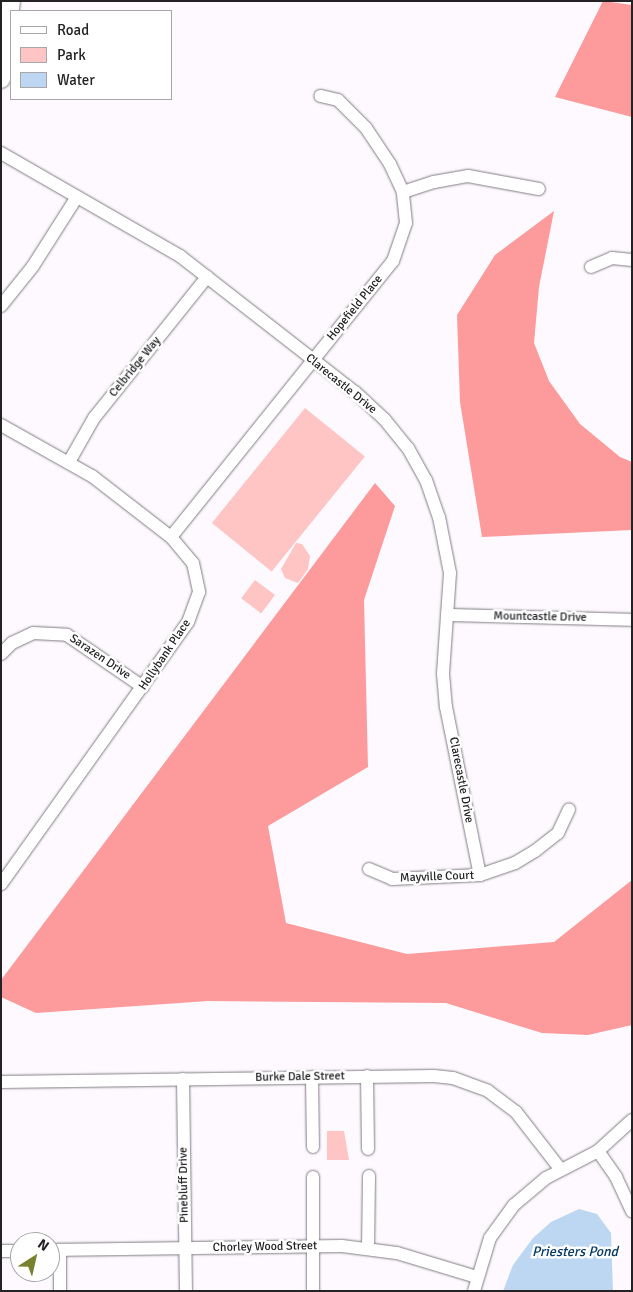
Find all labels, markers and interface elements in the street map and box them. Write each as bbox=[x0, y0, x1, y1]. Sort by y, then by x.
legend bbox=[10, 10, 172, 100]
text: Road bbox=[57, 21, 89, 39]
text: Park bbox=[57, 46, 86, 64]
text: Water bbox=[57, 71, 95, 89]
street label: Hopefield Place bbox=[324, 272, 386, 344]
street label: Celbridge Way bbox=[106, 334, 164, 400]
street label: Clarecastle Drive bbox=[303, 351, 379, 417]
street label: Mountcastle Drive bbox=[493, 609, 587, 625]
street label: Hollybank Place bbox=[136, 617, 194, 693]
street label: Sarazen Drive bbox=[67, 631, 133, 683]
street label: Clarecastle Drive bbox=[446, 736, 476, 824]
street label: Mayville Court bbox=[400, 869, 474, 885]
street label: Burke Dale Street bbox=[255, 1069, 345, 1085]
street label: Pinebluff Drive bbox=[176, 1147, 192, 1223]
north arrow bbox=[10, 1232, 60, 1282]
text: N bbox=[34, 1235, 52, 1255]
street label: Chorley Wood Street bbox=[213, 1239, 317, 1255]
water label: Priesters Pond bbox=[532, 1244, 618, 1260]

